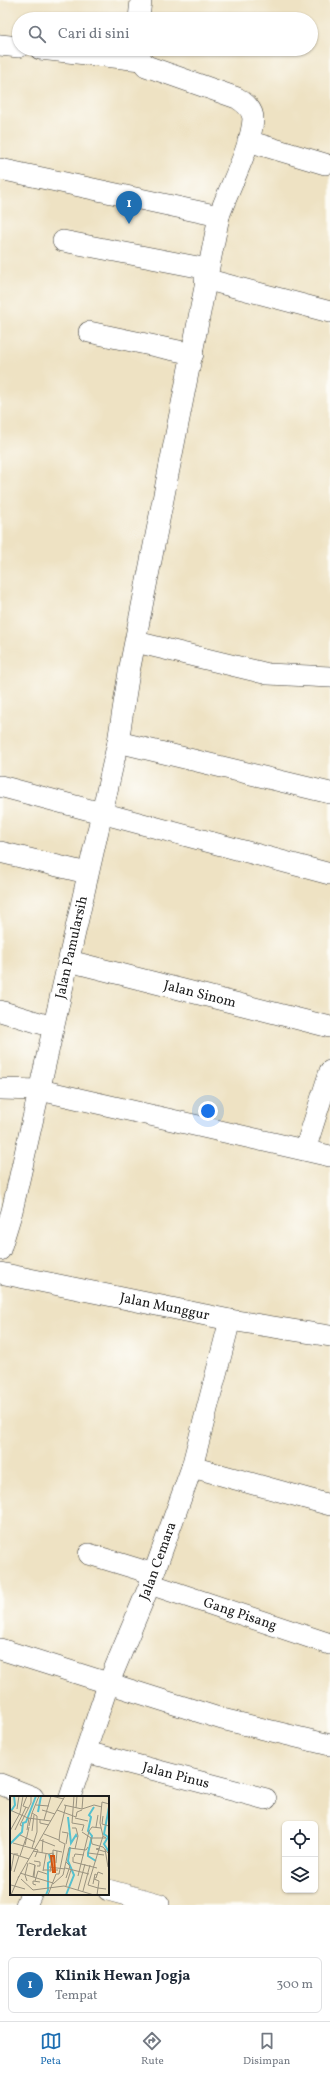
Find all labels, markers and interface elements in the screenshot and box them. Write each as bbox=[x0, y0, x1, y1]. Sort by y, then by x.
search box bbox=[12, 12, 318, 56]
icon: search bbox=[26, 23, 48, 45]
text: Cari di sini bbox=[58, 24, 129, 45]
pin: 1 bbox=[116, 191, 142, 224]
street label: Jalan Pamularsih bbox=[51, 894, 92, 1001]
street label: Jalan Sinom bbox=[162, 976, 238, 1012]
your location bbox=[198, 1101, 218, 1121]
street label: Jalan Munggur bbox=[118, 1288, 211, 1325]
street label: Jalan Cemara bbox=[135, 1519, 181, 1603]
street label: Gang Pisang bbox=[201, 1593, 279, 1635]
street label: Jalan Pinus bbox=[140, 1758, 212, 1793]
inset map bbox=[10, 1796, 109, 1895]
map controls bbox=[282, 1821, 318, 1893]
button: locate bbox=[282, 1821, 318, 1857]
button: layers bbox=[282, 1857, 318, 1893]
text: Terdekat bbox=[16, 1920, 87, 1943]
text: Klinik Hewan Jogja bbox=[55, 1966, 191, 1987]
text: 1 bbox=[27, 1976, 33, 1994]
text: 300 m bbox=[277, 1976, 313, 1994]
text: Tempat bbox=[55, 1987, 98, 2005]
tab: Peta bbox=[40, 2030, 62, 2069]
tab: Rute bbox=[141, 2030, 164, 2069]
tab: Disimpan bbox=[243, 2030, 290, 2069]

